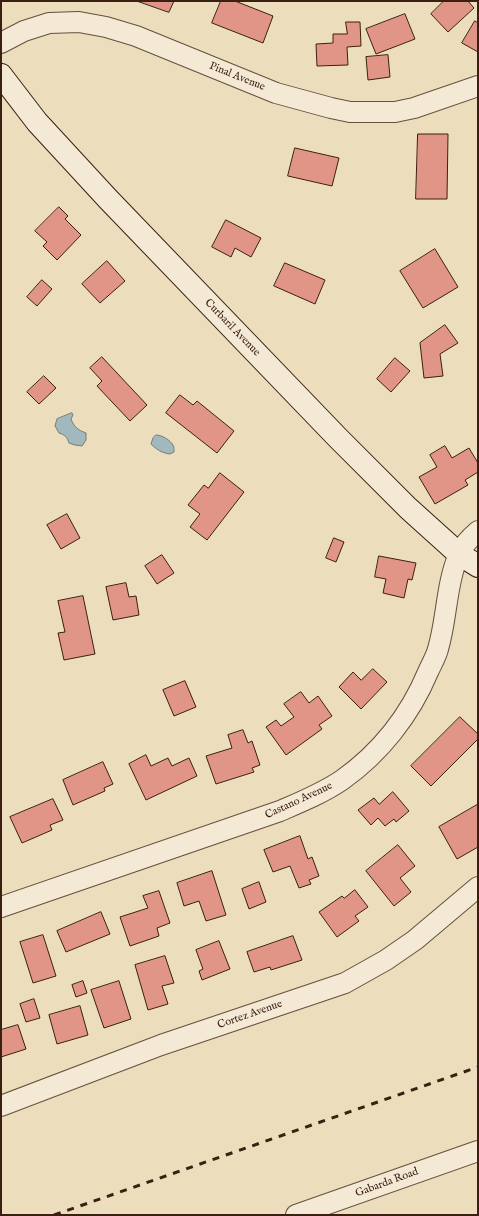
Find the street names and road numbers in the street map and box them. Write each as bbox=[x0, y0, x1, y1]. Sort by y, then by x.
street label: Pinal Avenue bbox=[207, 60, 267, 94]
street label: Curbaril Avenue bbox=[201, 297, 263, 359]
street label: Castano Avenue bbox=[263, 780, 335, 822]
street label: Cortez Avenue bbox=[216, 998, 284, 1032]
street label: Gabarda Road bbox=[354, 1166, 420, 1200]

